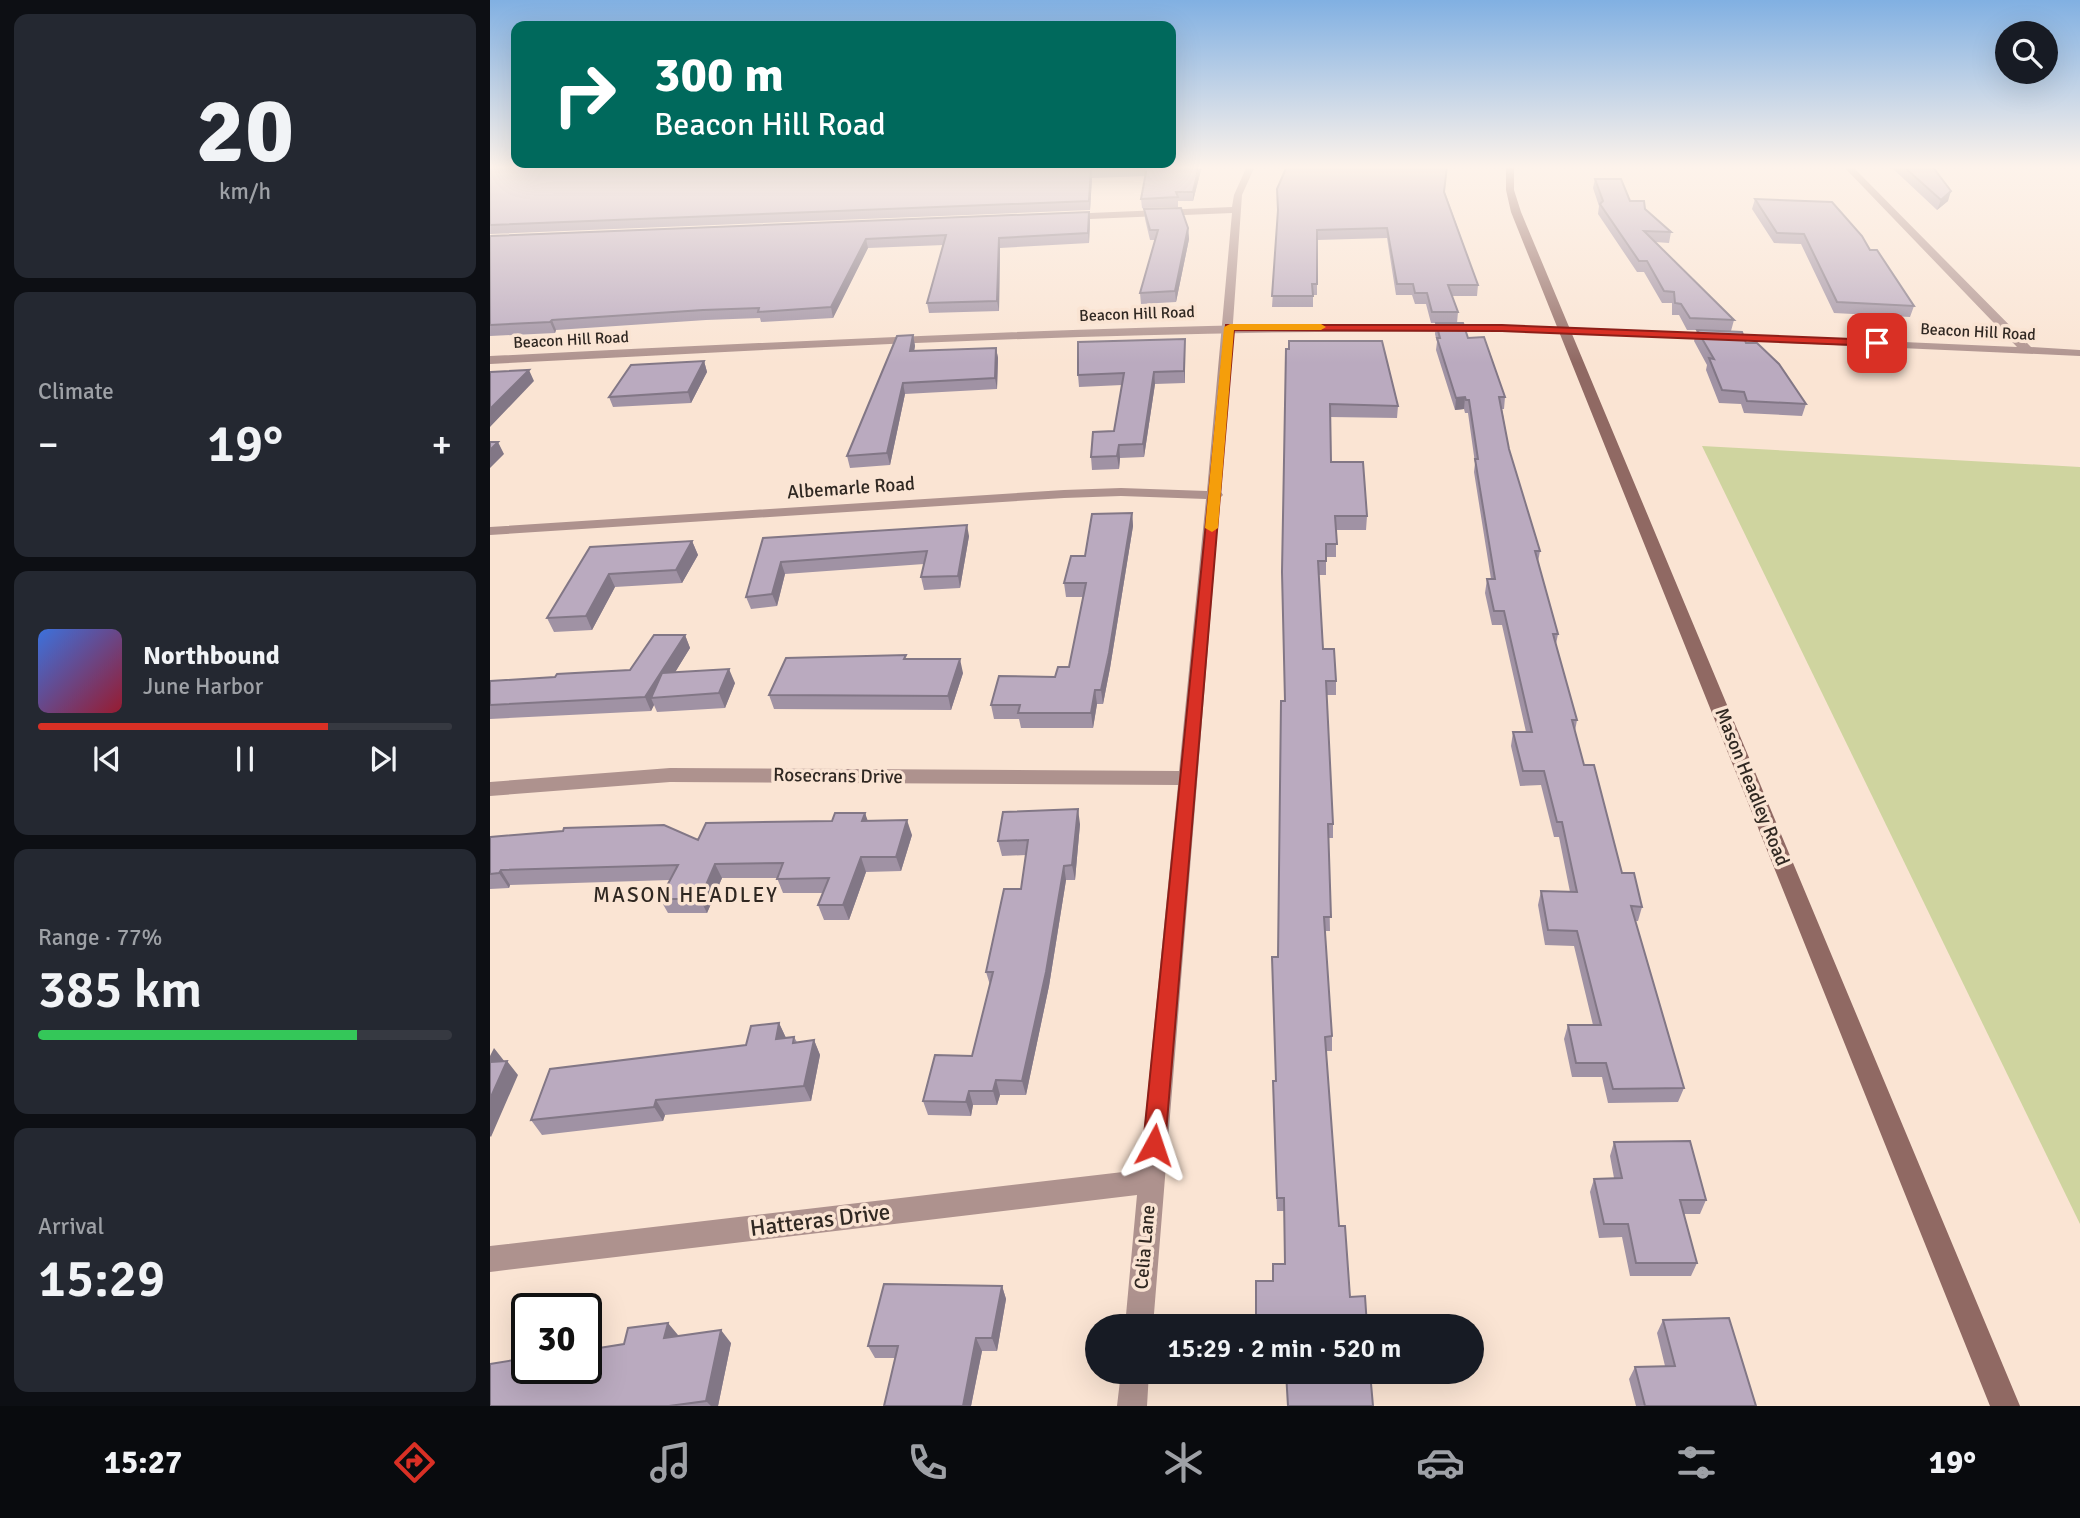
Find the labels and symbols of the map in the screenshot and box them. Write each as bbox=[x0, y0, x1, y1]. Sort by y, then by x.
street label: Beacon Hill Road bbox=[1079, 302, 1195, 326]
pin bbox=[1847, 313, 1907, 373]
street label: Beacon Hill Road bbox=[1920, 319, 2036, 345]
street label: Beacon Hill Road bbox=[513, 327, 629, 353]
street label: Albemarle Road bbox=[786, 472, 916, 504]
street label: Mason Headley Road bbox=[1709, 705, 1795, 869]
street label: Rosecrans Drive bbox=[773, 763, 903, 789]
district label: MASON HEADLEY bbox=[593, 882, 779, 908]
position arrow bbox=[1117, 1108, 1191, 1182]
street label: Hatteras Drive bbox=[748, 1197, 892, 1243]
street label: Celia Lane bbox=[1129, 1204, 1161, 1290]
speed limit sign: 30 bbox=[511, 1293, 602, 1384]

